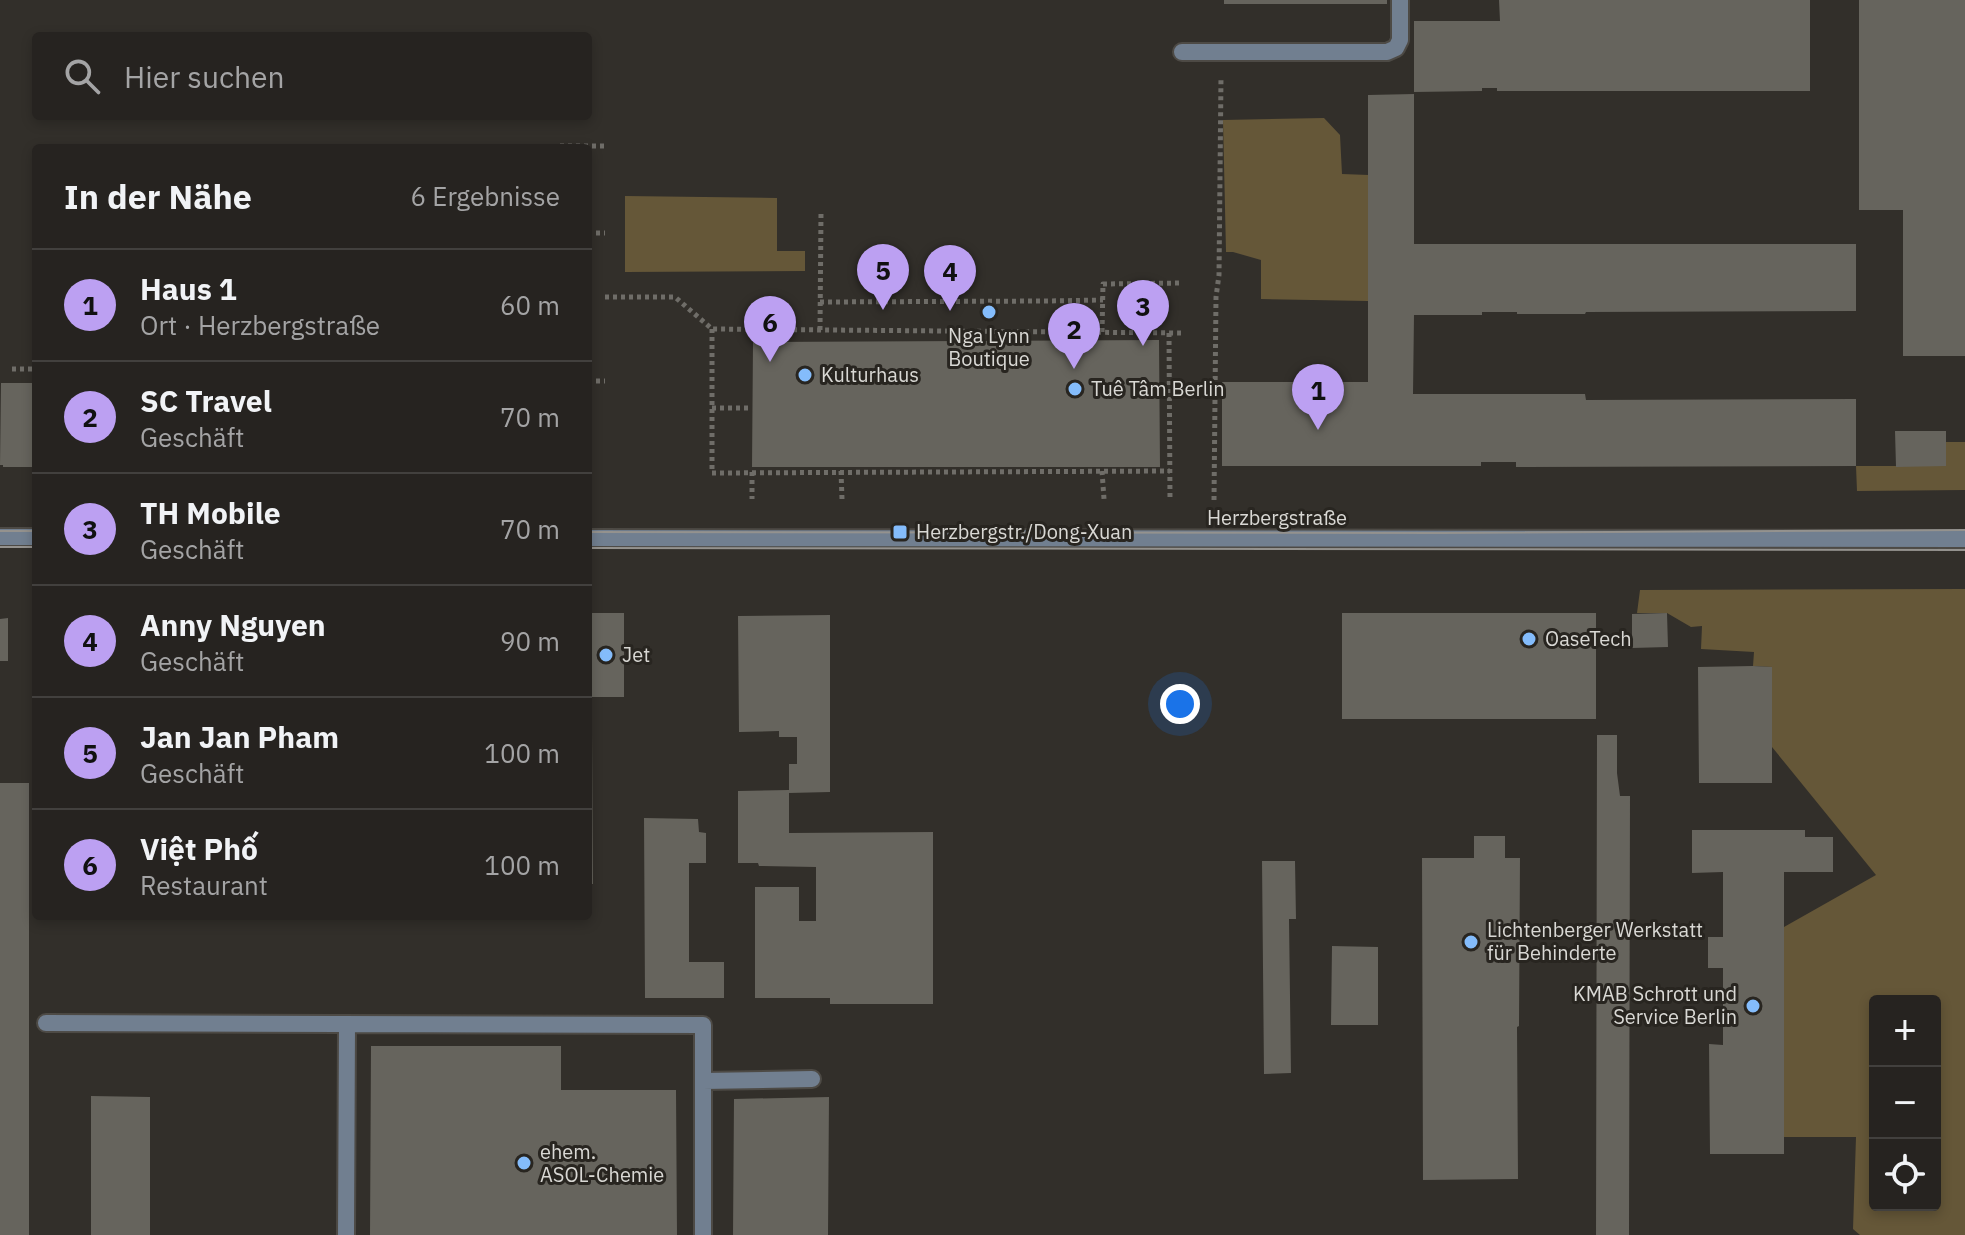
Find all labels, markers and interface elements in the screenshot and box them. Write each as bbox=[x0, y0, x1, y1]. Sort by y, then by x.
search box bbox=[32, 32, 592, 120]
icon: search bbox=[60, 54, 104, 98]
text: Hier suchen bbox=[124, 57, 285, 96]
text: In der Nähe bbox=[64, 174, 252, 218]
text: 6 Ergebnisse bbox=[411, 179, 560, 213]
pin: 5 bbox=[857, 244, 909, 310]
pin: 4 bbox=[924, 245, 976, 311]
text: Haus 1 bbox=[140, 269, 237, 308]
pin: 3 bbox=[1117, 280, 1169, 346]
text: 1 bbox=[82, 288, 98, 322]
text: 60 m bbox=[500, 288, 560, 322]
pin: 6 bbox=[744, 296, 796, 362]
marker: Nga Lynn Boutique bbox=[980, 303, 998, 321]
pin: 2 bbox=[1048, 303, 1100, 369]
text: Ort · Herzbergstraße bbox=[140, 308, 380, 342]
place label: Nga Lynn Boutique bbox=[948, 322, 1030, 372]
place label: Kulturhaus bbox=[821, 361, 919, 388]
pin: 1 bbox=[1292, 364, 1344, 430]
marker: Kulturhaus bbox=[796, 366, 814, 384]
place label: Tuê Tâm Berlin bbox=[1091, 375, 1225, 402]
marker: Tuê Tâm Berlin bbox=[1066, 380, 1084, 398]
text: SC Travel bbox=[140, 381, 272, 420]
text: 2 bbox=[82, 400, 98, 434]
text: 70 m bbox=[500, 400, 560, 434]
text: Geschäft bbox=[140, 420, 244, 454]
text: TH Mobile bbox=[140, 493, 281, 532]
street label: Herzbergstraße bbox=[1207, 504, 1347, 531]
text: 3 bbox=[82, 512, 98, 546]
text: 70 m bbox=[500, 512, 560, 546]
place label: Herzbergstr./Dong-Xuan bbox=[916, 518, 1132, 545]
marker: Herzbergstr./Dong-Xuan bbox=[891, 523, 909, 541]
text: Geschäft bbox=[140, 532, 244, 566]
text: Anny Nguyen bbox=[140, 605, 326, 644]
text: 4 bbox=[82, 624, 98, 658]
text: 90 m bbox=[500, 624, 560, 658]
place label: OaseTech bbox=[1545, 625, 1632, 652]
marker: OaseTech bbox=[1520, 630, 1538, 648]
place label: Jet bbox=[622, 641, 650, 668]
text: Geschäft bbox=[140, 644, 244, 678]
marker: Jet bbox=[597, 646, 615, 664]
your location bbox=[1160, 684, 1200, 724]
text: Jan Jan Pham bbox=[140, 717, 339, 756]
text: 5 bbox=[82, 736, 98, 770]
text: 100 m bbox=[484, 736, 560, 770]
text: Geschäft bbox=[140, 756, 244, 790]
text: Việt Phố bbox=[140, 829, 258, 868]
text: 6 bbox=[82, 848, 98, 882]
text: 100 m bbox=[484, 848, 560, 882]
text: Restaurant bbox=[140, 868, 268, 902]
place label: Lichtenberger Werkstatt für Behinderte bbox=[1487, 916, 1703, 966]
marker: Lichtenberger Werkstatt für Behinderte bbox=[1462, 933, 1480, 951]
place label: KMAB Schrott und Service Berlin bbox=[1573, 980, 1737, 1030]
map controls bbox=[1869, 995, 1941, 1211]
button: + bbox=[1869, 995, 1941, 1067]
marker: KMAB Schrott und Service Berlin bbox=[1744, 997, 1762, 1015]
button: − bbox=[1869, 1067, 1941, 1139]
place label: ehem. ASOL-Chemie bbox=[540, 1138, 664, 1188]
button: locate bbox=[1869, 1139, 1941, 1211]
marker: ehem. ASOL-Chemie bbox=[515, 1154, 533, 1172]

